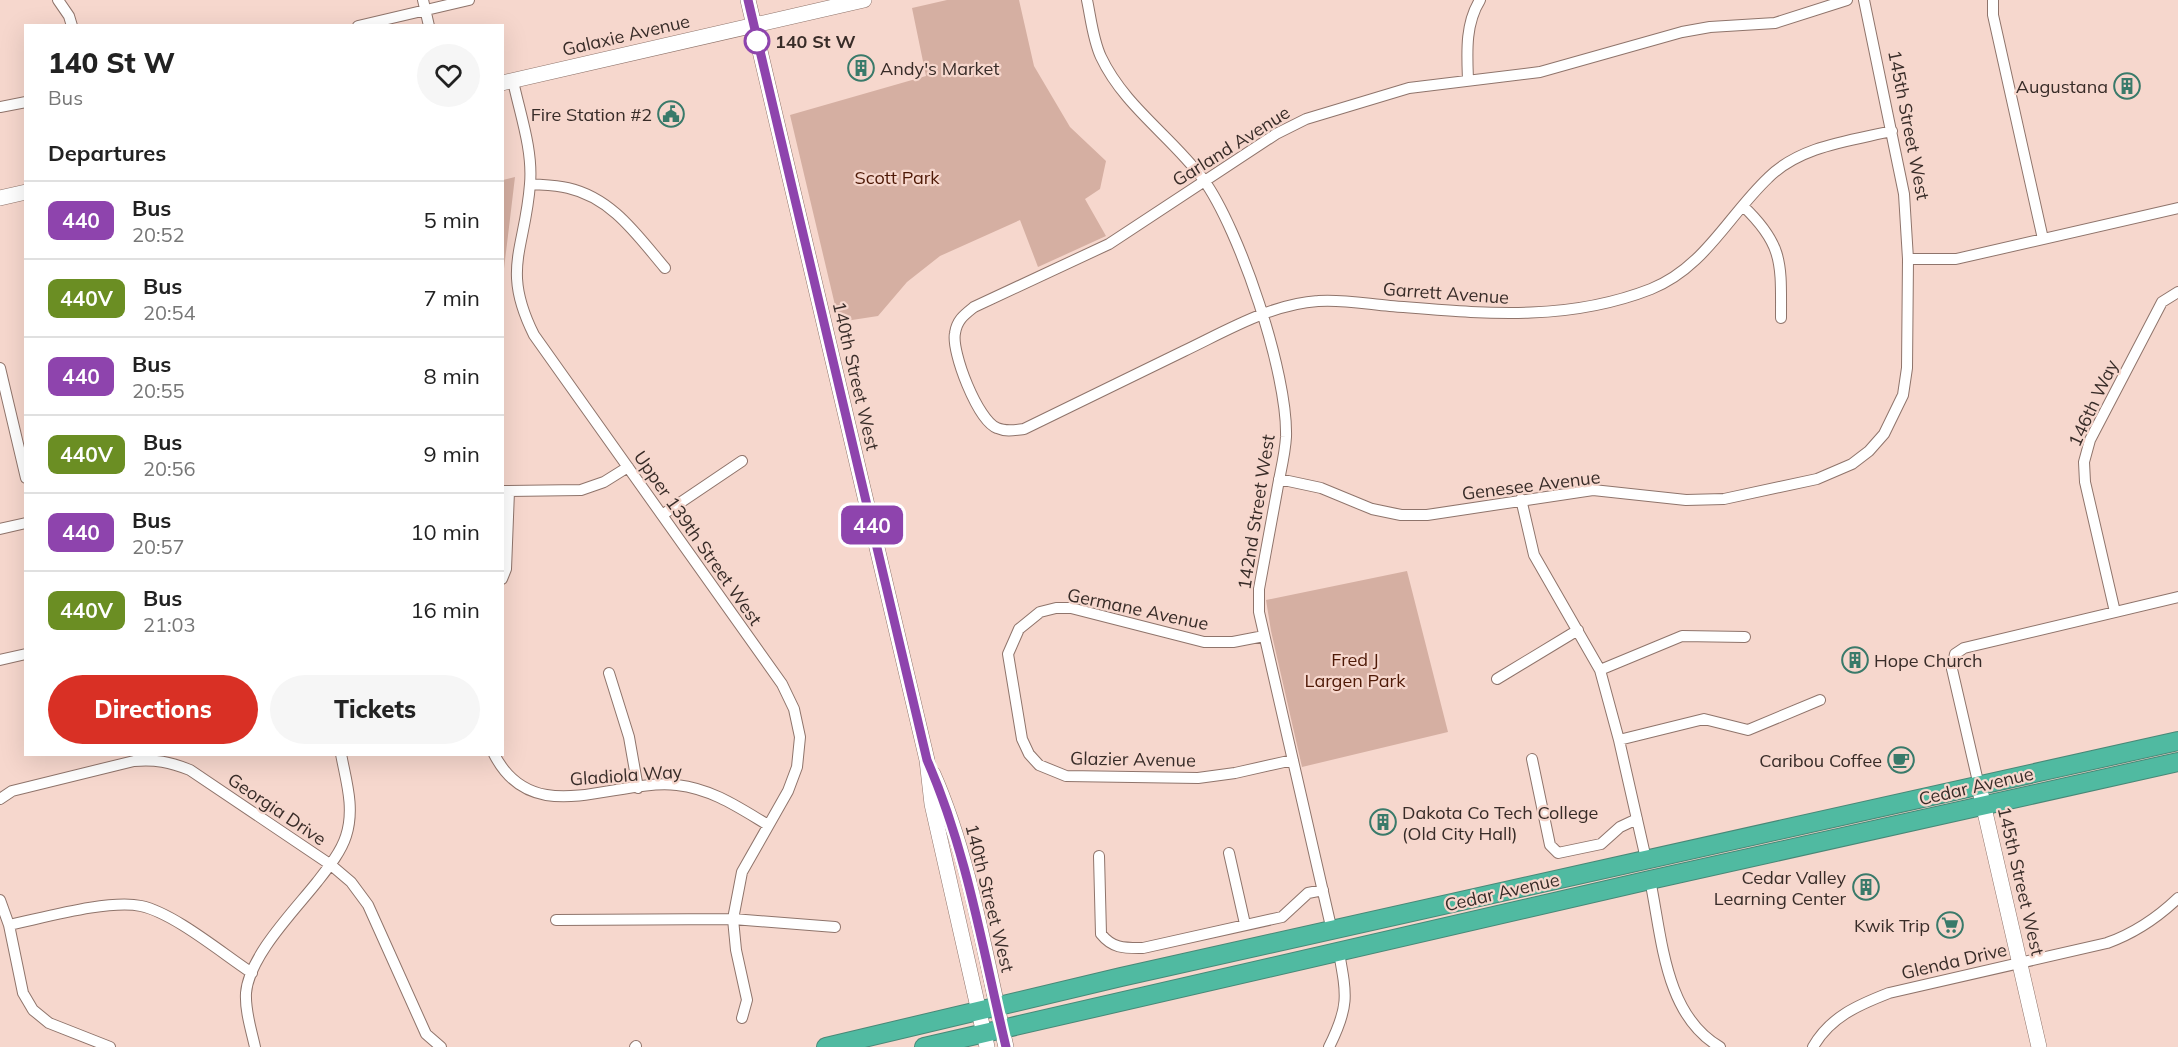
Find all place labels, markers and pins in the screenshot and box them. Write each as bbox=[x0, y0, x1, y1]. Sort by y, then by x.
marker: 140 St W bbox=[744, 28, 770, 54]
place label: 140 St W bbox=[775, 30, 856, 53]
building icon: Andy's Market bbox=[846, 53, 876, 83]
place label: Andy's Market bbox=[880, 57, 1000, 80]
building icon: Augustana bbox=[2112, 71, 2142, 101]
place label: Augustana bbox=[2016, 75, 2108, 98]
public building icon: Fire Station #2 bbox=[656, 99, 686, 129]
place label: Fire Station #2 bbox=[531, 103, 652, 126]
building icon: Hope Church bbox=[1840, 645, 1870, 675]
place label: Hope Church bbox=[1874, 649, 1982, 672]
cafe icon: Caribou Coffee bbox=[1886, 745, 1916, 775]
place label: Caribou Coffee bbox=[1759, 749, 1882, 772]
place label: Dakota Co Tech College (Old City Hall) bbox=[1402, 801, 1598, 845]
building icon: Dakota Co Tech College (Old City Hall) bbox=[1368, 807, 1398, 837]
place label: Cedar Valley Learning Center bbox=[1714, 866, 1846, 910]
building icon: Cedar Valley Learning Center bbox=[1851, 872, 1881, 902]
supermarket icon: Kwik Trip bbox=[1935, 910, 1965, 940]
place label: Kwik Trip bbox=[1854, 914, 1930, 937]

